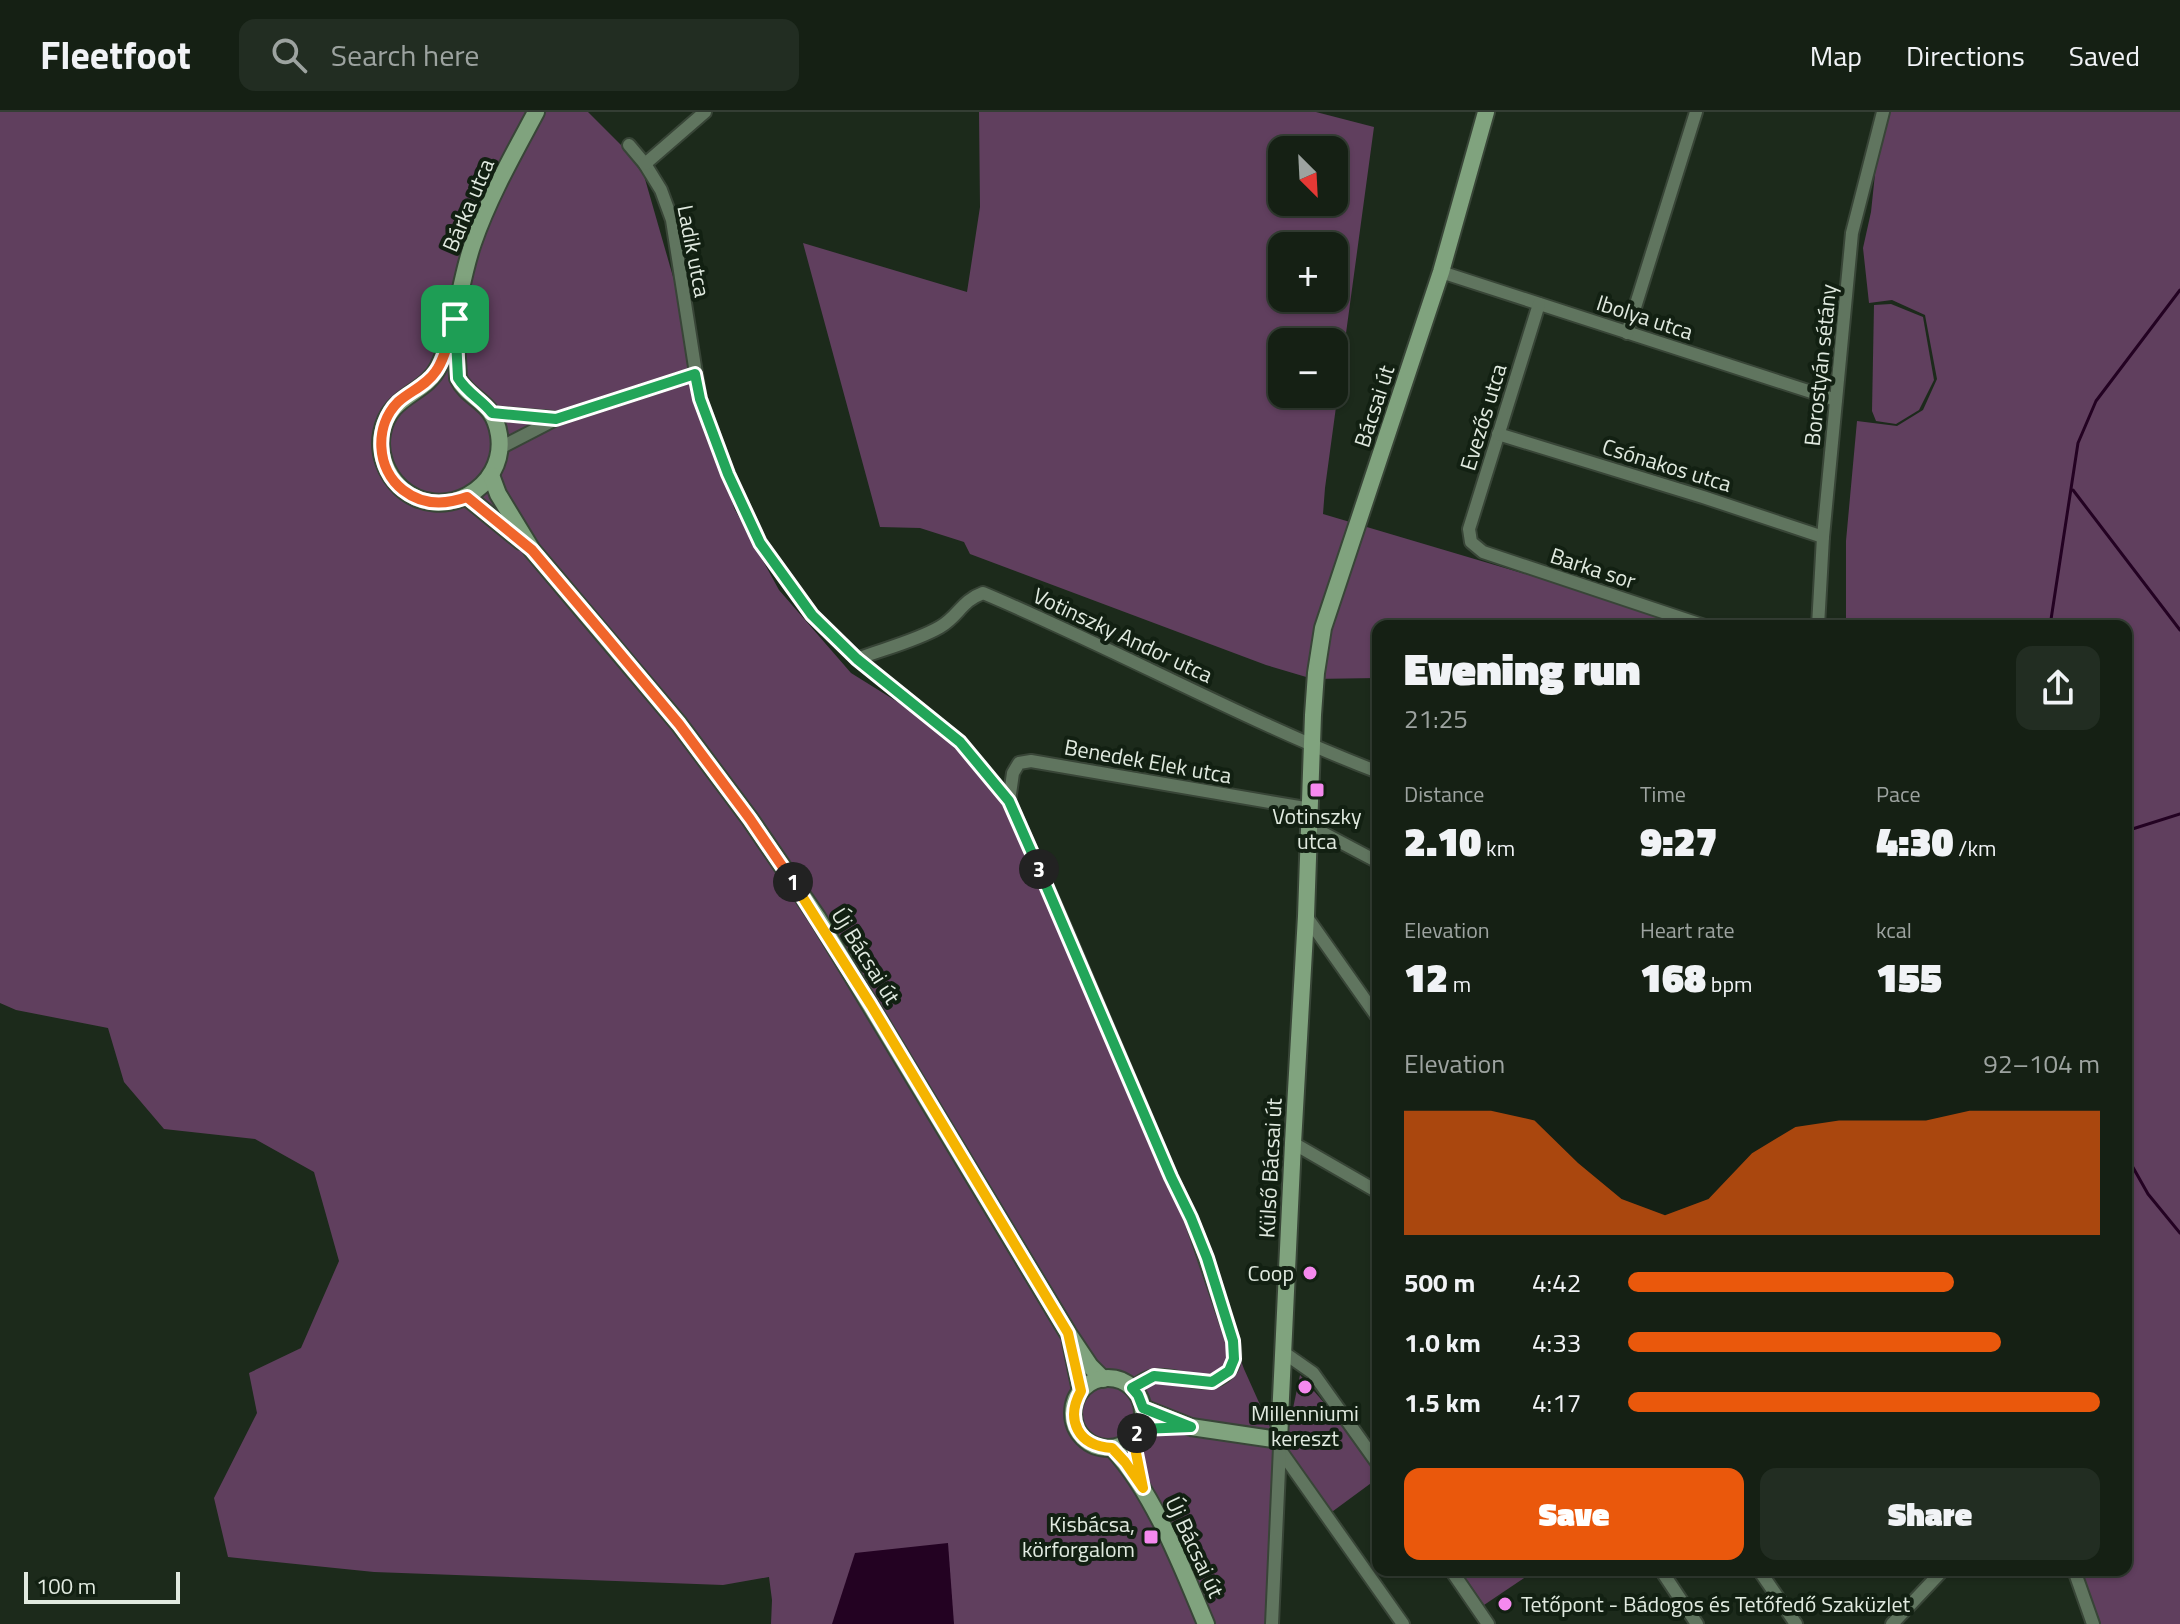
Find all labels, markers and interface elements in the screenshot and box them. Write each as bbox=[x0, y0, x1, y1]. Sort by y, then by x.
search box bbox=[239, 19, 799, 91]
text: Fleetfoot bbox=[40, 26, 191, 84]
text: Search here bbox=[331, 32, 480, 78]
icon: search bbox=[267, 33, 311, 77]
text: Map bbox=[1810, 34, 1862, 77]
text: Directions bbox=[1906, 34, 2025, 77]
text: Saved bbox=[2069, 34, 2140, 77]
north arrow bbox=[1268, 136, 1348, 216]
map controls bbox=[1268, 136, 1348, 408]
street label: Bárka utca bbox=[433, 153, 503, 257]
street label: Ladik utca bbox=[668, 202, 720, 300]
button: + bbox=[1268, 232, 1348, 312]
street label: Borostyán sétány bbox=[1795, 282, 1845, 448]
pin bbox=[421, 285, 489, 353]
street label: Ibolya utca bbox=[1592, 285, 1698, 349]
icon: arrive bbox=[433, 297, 477, 341]
button: − bbox=[1268, 328, 1348, 408]
street label: Evezős utca bbox=[1451, 359, 1515, 475]
street label: Bácsai út bbox=[1345, 360, 1403, 451]
street label: Csónakos utca bbox=[1598, 429, 1736, 501]
street label: Barka sor bbox=[1546, 538, 1640, 598]
street label: Votinszky Andor utca bbox=[1028, 578, 1218, 692]
text: Evening run bbox=[1404, 635, 1641, 702]
button: share bbox=[2016, 646, 2100, 730]
text: 21:25 bbox=[1404, 699, 1468, 738]
street label: Benedek Elek utca bbox=[1062, 730, 1234, 792]
text: Distance bbox=[1404, 777, 1484, 811]
text: Time bbox=[1640, 777, 1686, 811]
text: Pace bbox=[1876, 777, 1921, 811]
marker: Votinszky utca bbox=[1308, 781, 1326, 799]
place label: Votinszky utca bbox=[1272, 799, 1362, 858]
text: 2.10 bbox=[1404, 811, 1481, 872]
text: 9:27 bbox=[1640, 811, 1718, 872]
text: 4:30 bbox=[1876, 811, 1954, 872]
text: km bbox=[1481, 831, 1515, 865]
text: /km bbox=[1954, 831, 1996, 865]
pin: 3 bbox=[1019, 849, 1059, 889]
text: 3 bbox=[1033, 852, 1045, 886]
pin: 1 bbox=[773, 862, 813, 902]
text: 1 bbox=[787, 865, 799, 899]
street label: Új Bácsai út bbox=[823, 901, 909, 1011]
text: Elevation bbox=[1404, 913, 1490, 947]
text: Heart rate bbox=[1640, 913, 1735, 947]
text: kcal bbox=[1876, 913, 1912, 947]
text: 12 bbox=[1404, 947, 1448, 1008]
text: 168 bbox=[1640, 947, 1706, 1008]
text: 155 bbox=[1876, 947, 1942, 1008]
text: m bbox=[1448, 967, 1471, 1001]
text: bpm bbox=[1706, 967, 1752, 1001]
text: Elevation bbox=[1404, 1044, 1505, 1083]
text: 92–104 m bbox=[1983, 1044, 2100, 1083]
street label: Külső Bácsai út bbox=[1249, 1097, 1291, 1239]
place label: Coop bbox=[1247, 1256, 1294, 1290]
text: 500 m bbox=[1404, 1263, 1475, 1302]
text: 4:42 bbox=[1532, 1263, 1581, 1302]
marker: Coop bbox=[1301, 1264, 1319, 1282]
text: 1.0 km bbox=[1404, 1323, 1481, 1362]
text: 4:33 bbox=[1532, 1323, 1581, 1362]
marker: Millenniumi kereszt bbox=[1296, 1378, 1314, 1396]
text: 1.5 km bbox=[1404, 1383, 1481, 1422]
text: 4:17 bbox=[1532, 1383, 1581, 1422]
place label: Millenniumi kereszt bbox=[1251, 1396, 1359, 1455]
pin: 2 bbox=[1117, 1413, 1157, 1453]
text: 2 bbox=[1131, 1416, 1143, 1450]
button: Save bbox=[1404, 1468, 1744, 1560]
button: Share bbox=[1760, 1468, 2100, 1560]
street label: Új Bácsai út bbox=[1157, 1491, 1233, 1604]
place label: Kisbácsa, körforgalom bbox=[1022, 1507, 1135, 1566]
marker: Kisbácsa, körforgalom bbox=[1142, 1528, 1160, 1546]
scale bar bbox=[24, 1568, 180, 1604]
text: 100 m bbox=[36, 1569, 96, 1603]
place label: Tetőpont - Bádogos és Tetőfedő Szaküzlet bbox=[1521, 1587, 1910, 1621]
marker: Tetőpont - Bádogos és Tetőfedő Szaküzlet bbox=[1496, 1595, 1514, 1613]

